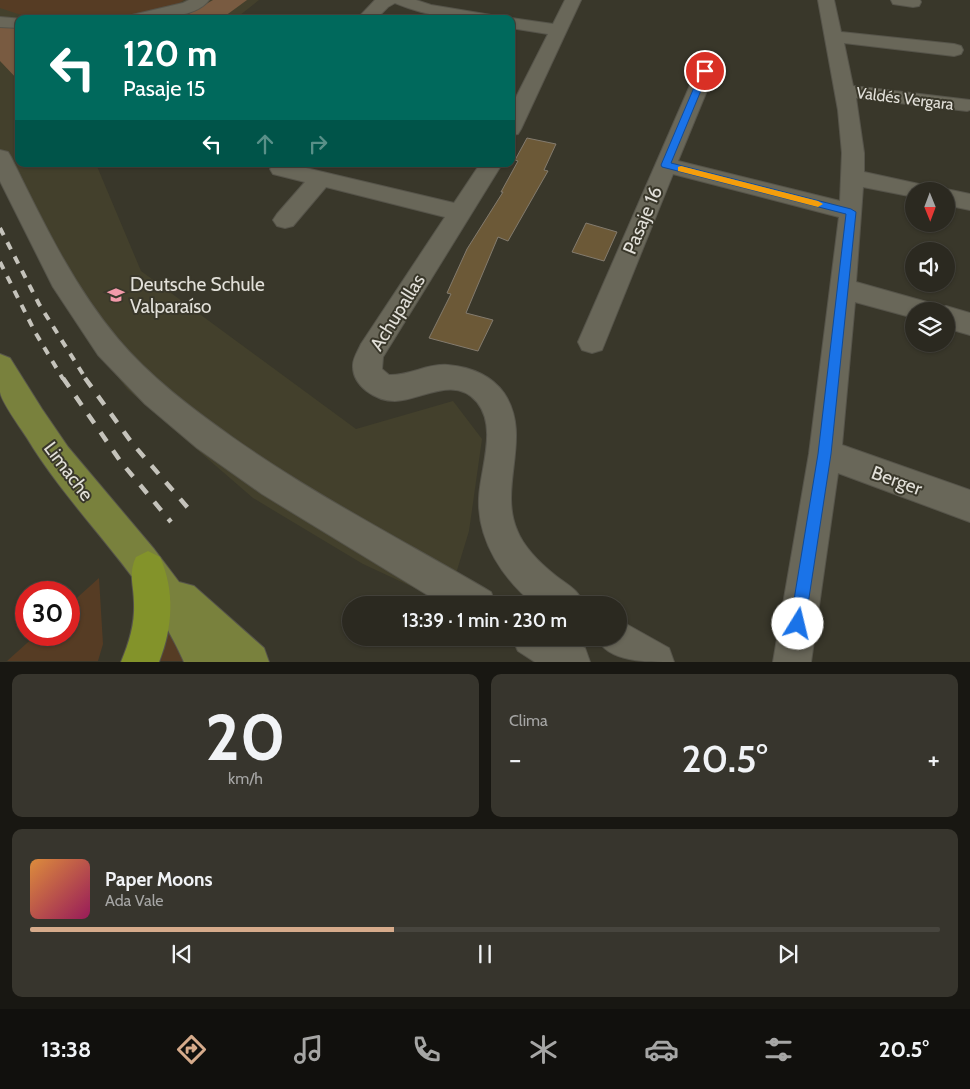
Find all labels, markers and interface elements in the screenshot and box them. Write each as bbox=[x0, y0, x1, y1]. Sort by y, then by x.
text: 120 m bbox=[123, 32, 217, 75]
icon: left bbox=[40, 35, 105, 100]
pin bbox=[684, 50, 726, 92]
icon: arrive bbox=[691, 57, 719, 85]
text: Pasaje 15 bbox=[123, 75, 205, 102]
street label: Valdés Vergara bbox=[855, 83, 955, 114]
icon: left bbox=[198, 130, 226, 158]
icon: ahead bbox=[251, 130, 279, 158]
icon: right bbox=[304, 130, 332, 158]
north arrow bbox=[905, 182, 955, 232]
map controls bbox=[905, 182, 955, 352]
street label: Pasaje 16 bbox=[618, 183, 667, 258]
button: sound bbox=[905, 242, 955, 292]
street label: Achupallas bbox=[365, 270, 430, 355]
place label: Deutsche Schule Valparaíso bbox=[130, 273, 265, 318]
school or university icon: Deutsche Schule Valparaíso bbox=[106, 285, 126, 305]
button: layers bbox=[905, 302, 955, 352]
street label: Limache bbox=[39, 437, 98, 506]
street label: Berger bbox=[868, 461, 925, 500]
speed limit sign: 30 bbox=[15, 581, 80, 646]
position arrow bbox=[771, 597, 823, 649]
text: 13:39 · 1 min · 230 m bbox=[402, 609, 567, 632]
text: 20 bbox=[205, 697, 286, 776]
text: Clima bbox=[509, 711, 548, 730]
text: 20.5° bbox=[682, 735, 767, 782]
text: − bbox=[509, 742, 521, 776]
text: + bbox=[928, 742, 940, 776]
text: km/h bbox=[228, 769, 263, 788]
text: Paper Moons bbox=[105, 868, 213, 891]
text: Ada Vale bbox=[105, 891, 164, 910]
icon: previous bbox=[168, 940, 196, 968]
icon: pause bbox=[471, 940, 499, 968]
icon: next bbox=[774, 940, 802, 968]
icon: directions bbox=[174, 1032, 209, 1067]
icon: music bbox=[291, 1032, 326, 1067]
icon: phone bbox=[409, 1032, 444, 1067]
icon: climate bbox=[526, 1032, 561, 1067]
icon: car bbox=[644, 1032, 679, 1067]
icon: filters bbox=[761, 1032, 796, 1067]
text: 13:38 bbox=[41, 1036, 91, 1063]
text: 20.5° bbox=[879, 1036, 929, 1063]

